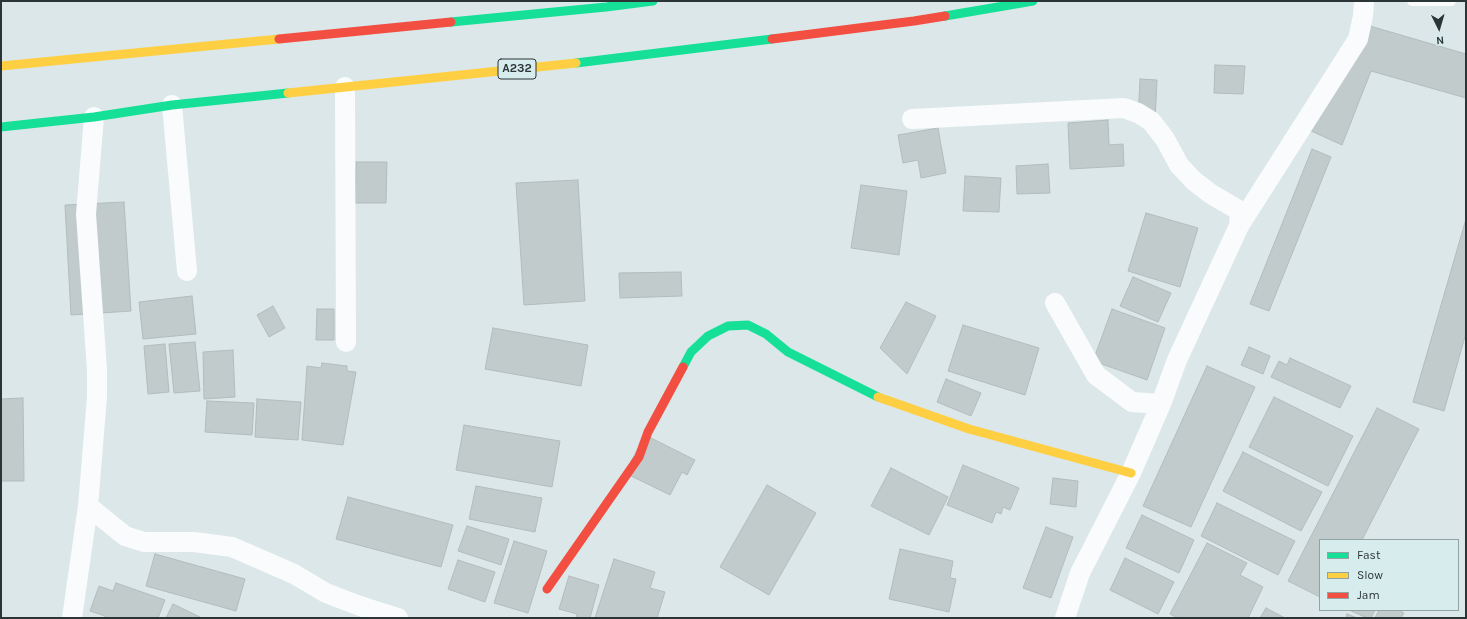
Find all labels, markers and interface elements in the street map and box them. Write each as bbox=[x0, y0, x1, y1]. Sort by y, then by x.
north arrow bbox=[1419, 8, 1459, 48]
text: N bbox=[1436, 34, 1445, 47]
road number: A232 bbox=[498, 59, 536, 79]
legend bbox=[1319, 539, 1459, 611]
text: Fast bbox=[1357, 548, 1380, 562]
text: Slow bbox=[1357, 568, 1383, 582]
text: Jam bbox=[1357, 588, 1380, 602]

